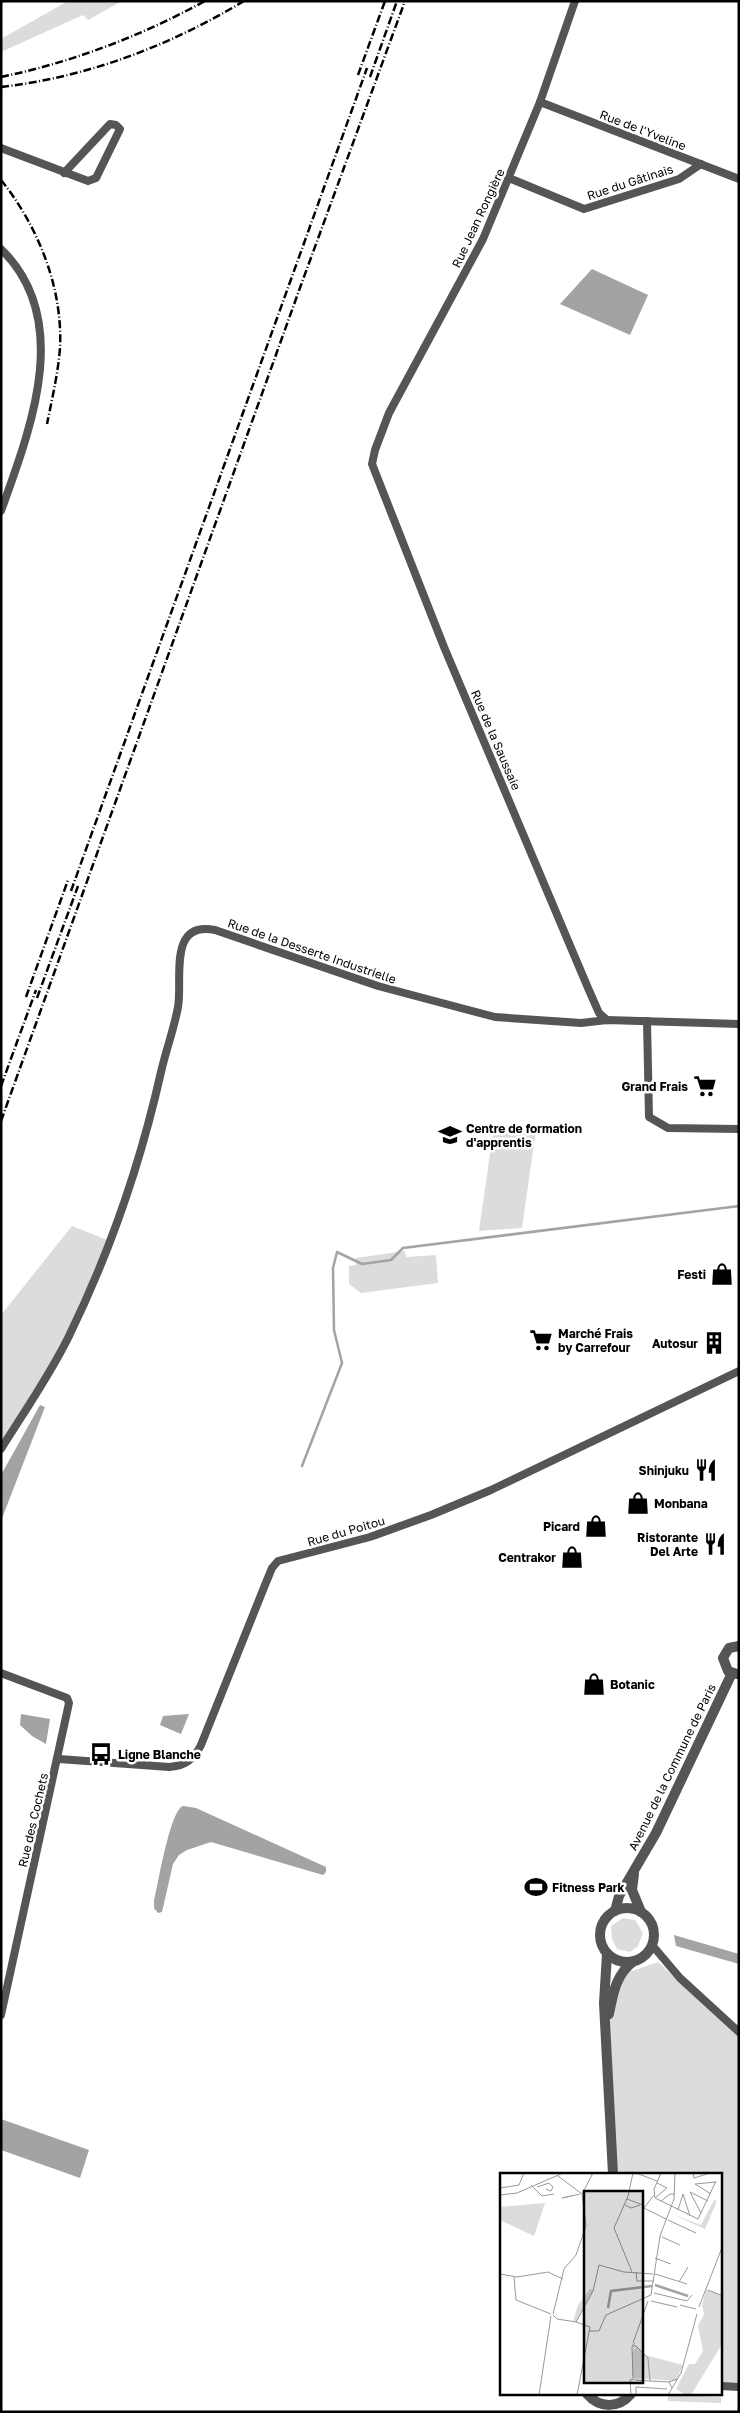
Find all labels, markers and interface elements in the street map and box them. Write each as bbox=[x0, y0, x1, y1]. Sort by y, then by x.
street label: Rue de l'Yveline bbox=[598, 107, 688, 153]
street label: Rue du Gâtinais bbox=[585, 161, 675, 203]
street label: Rue Jean Rongière bbox=[448, 166, 508, 270]
street label: Rue de la Saussaie bbox=[468, 688, 524, 792]
street label: Rue de la Desserte Industrielle bbox=[226, 915, 398, 987]
supermarket icon: Grand Frais bbox=[692, 1073, 718, 1099]
place label: Grand Frais bbox=[621, 1079, 688, 1094]
place label: Centre de formation d'apprentis bbox=[466, 1121, 582, 1150]
school or university icon: Centre de formation d'apprentis bbox=[437, 1122, 463, 1148]
shop icon: Festi bbox=[709, 1261, 735, 1287]
place label: Festi bbox=[677, 1267, 706, 1282]
place label: Marché Frais by Carrefour bbox=[558, 1326, 633, 1355]
supermarket icon: Marché Frais by Carrefour bbox=[528, 1327, 554, 1353]
building icon: Autosur bbox=[701, 1330, 727, 1356]
place label: Autosur bbox=[652, 1336, 698, 1351]
restaurant icon: Shinjuku bbox=[693, 1457, 719, 1483]
place label: Shinjuku bbox=[639, 1463, 689, 1478]
shop icon: Monbana bbox=[625, 1490, 651, 1516]
place label: Monbana bbox=[654, 1496, 708, 1511]
street label: Rue du Poitou bbox=[305, 1513, 387, 1549]
shop icon: Picard bbox=[583, 1513, 609, 1539]
place label: Picard bbox=[543, 1519, 580, 1534]
place label: Ristorante Del Arte bbox=[637, 1530, 698, 1559]
restaurant icon: Ristorante Del Arte bbox=[702, 1531, 728, 1557]
shop icon: Centrakor bbox=[559, 1544, 585, 1570]
place label: Centrakor bbox=[498, 1550, 556, 1565]
shop icon: Botanic bbox=[581, 1671, 607, 1697]
place label: Botanic bbox=[610, 1677, 655, 1692]
street label: Avenue de la Commune de Paris bbox=[625, 1681, 719, 1853]
bus stop icon: Ligne Blanche bbox=[88, 1741, 114, 1767]
place label: Ligne Blanche bbox=[118, 1747, 201, 1762]
street label: Rue des Cochets bbox=[15, 1771, 51, 1869]
sports icon: Fitness Park bbox=[523, 1874, 549, 1900]
place label: Fitness Park bbox=[552, 1880, 625, 1895]
inset map bbox=[500, 2173, 722, 2396]

